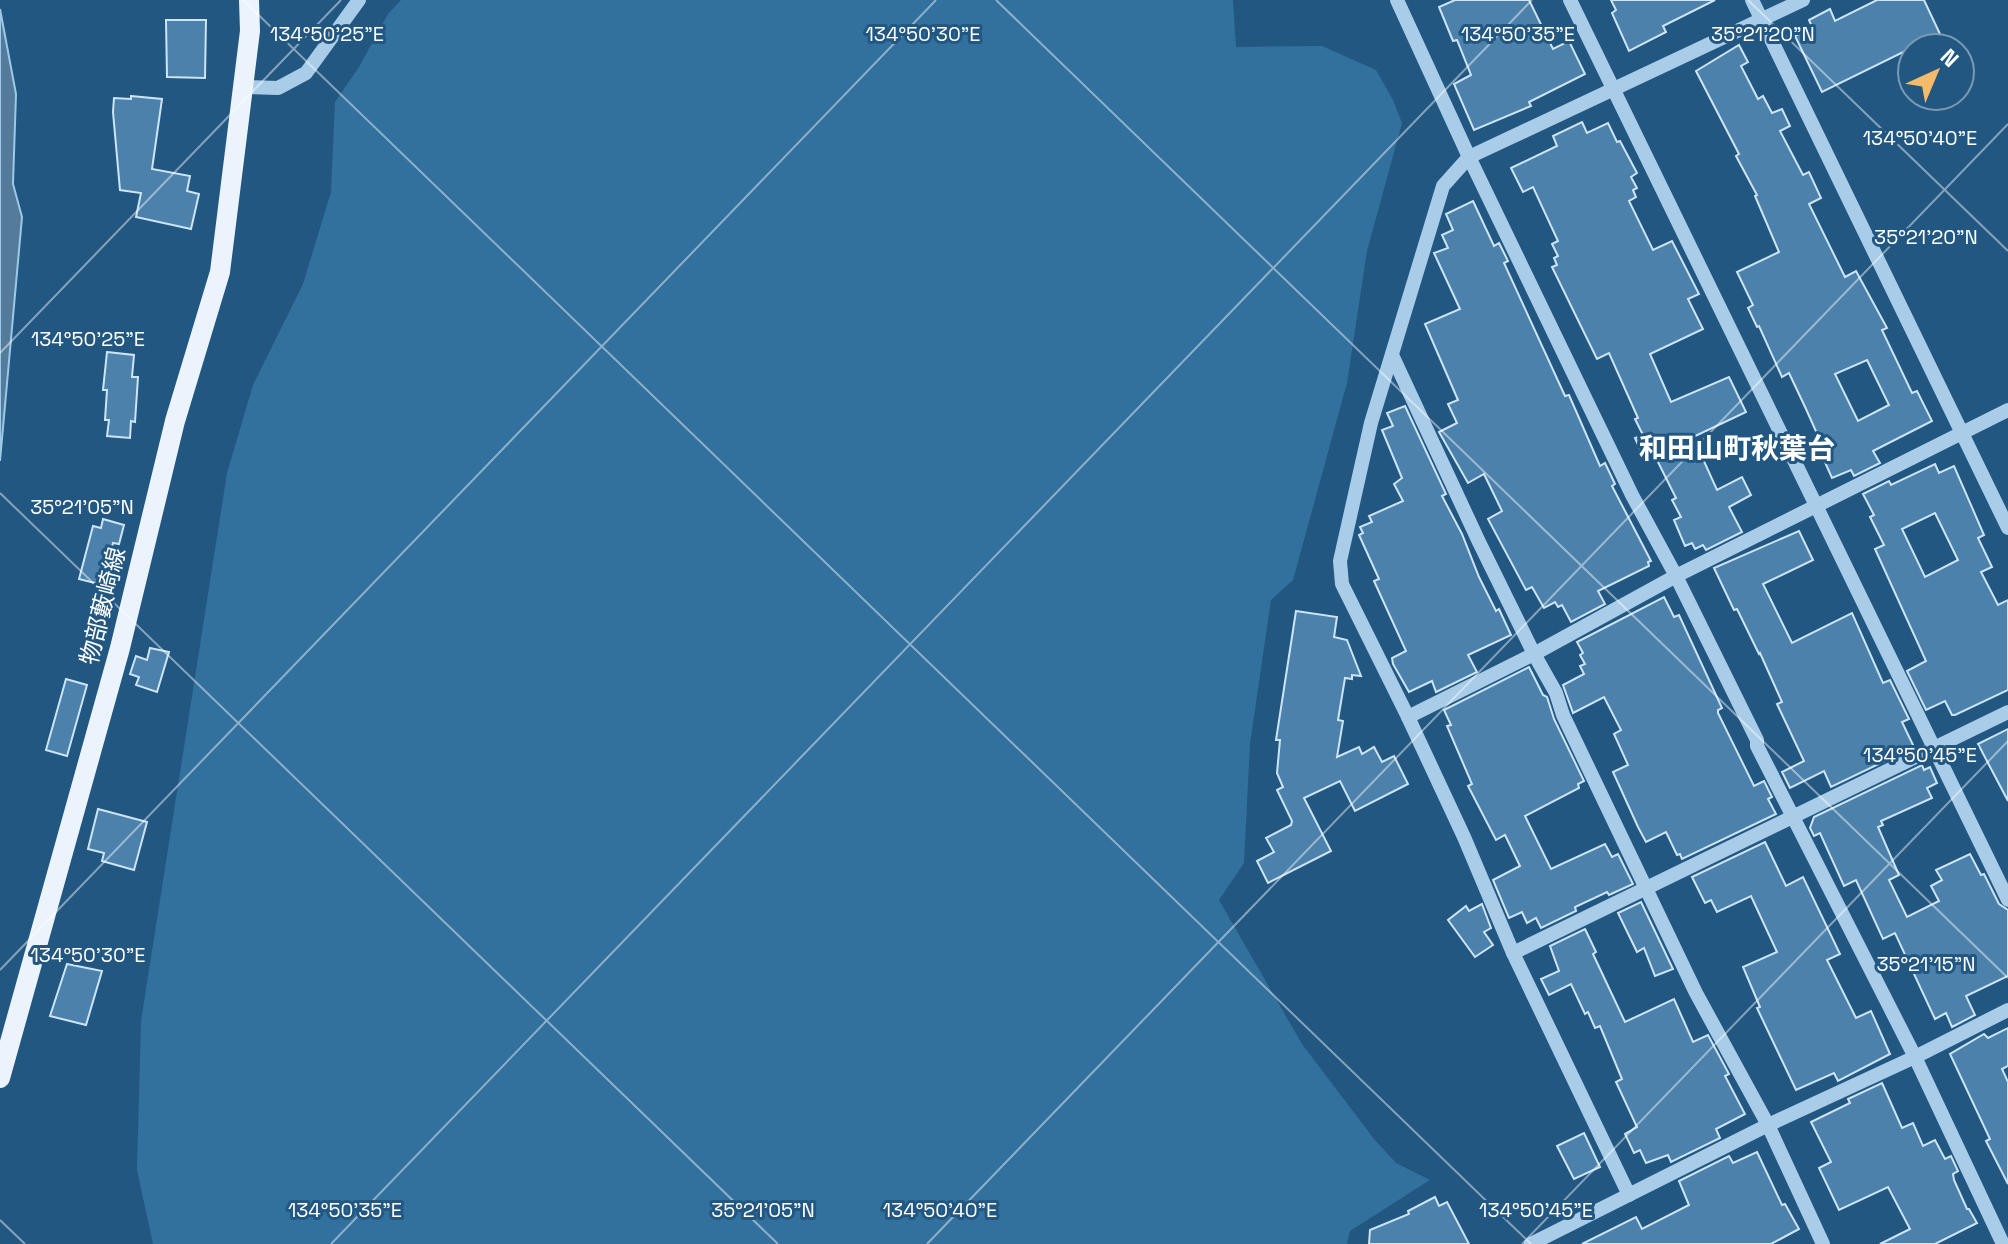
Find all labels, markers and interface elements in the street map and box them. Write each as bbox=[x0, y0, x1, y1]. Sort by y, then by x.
text: 134°50'25"E bbox=[270, 21, 384, 47]
text: 134°50'30"E bbox=[865, 21, 981, 47]
text: 134°50'35"E bbox=[1461, 21, 1575, 47]
text: 35°21'20"N bbox=[1711, 21, 1815, 47]
north arrow bbox=[1896, 32, 1976, 112]
text: N bbox=[1935, 42, 1965, 73]
text: 134°50'40"E bbox=[1863, 125, 1977, 151]
text: 35°21'20"N bbox=[1874, 224, 1978, 250]
text: 134°50'25"E bbox=[31, 326, 145, 352]
district label: 和田山町秋葉台 bbox=[1639, 430, 1835, 466]
text: 35°21'05"N bbox=[30, 494, 134, 520]
street label: 物部藪崎線 bbox=[73, 544, 132, 668]
text: 134°50'45"E bbox=[1863, 742, 1977, 768]
text: 134°50'30"E bbox=[30, 942, 146, 968]
text: 35°21'15"N bbox=[1876, 951, 1976, 977]
text: 134°50'35"E bbox=[288, 1197, 402, 1223]
text: 35°21'05"N bbox=[711, 1197, 815, 1223]
text: 134°50'40"E bbox=[883, 1197, 997, 1223]
text: 134°50'45"E bbox=[1479, 1197, 1593, 1223]

